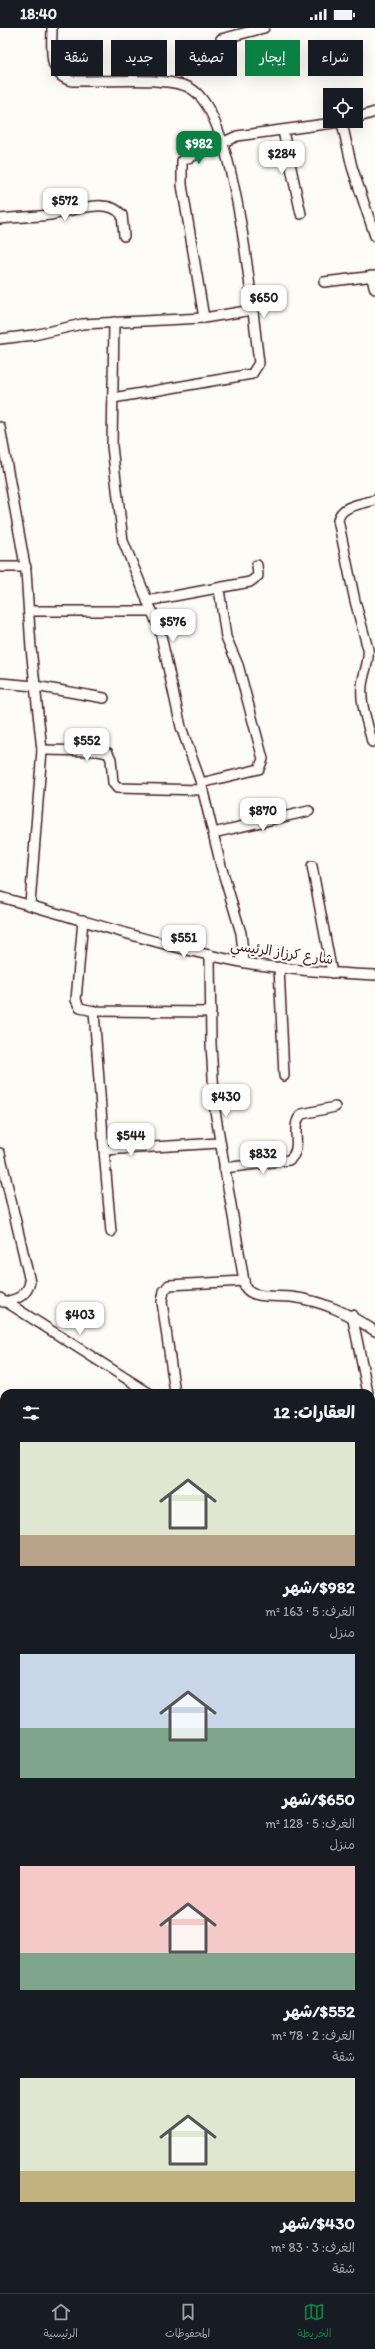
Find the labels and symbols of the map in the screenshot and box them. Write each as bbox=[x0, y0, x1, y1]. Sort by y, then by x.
pin: $982 bbox=[175, 131, 223, 165]
pin: $284 bbox=[258, 141, 306, 175]
pin: $572 bbox=[41, 188, 89, 222]
pin: $650 bbox=[240, 285, 288, 319]
pin: $576 bbox=[149, 609, 197, 643]
pin: $552 bbox=[63, 728, 111, 762]
pin: $870 bbox=[239, 798, 287, 832]
pin: $551 bbox=[160, 925, 208, 959]
street label: شارع كرزاز الرئيسي bbox=[229, 937, 335, 972]
pin: $430 bbox=[202, 1084, 250, 1118]
pin: $544 bbox=[107, 1123, 155, 1157]
pin: $832 bbox=[239, 1141, 287, 1175]
pin: $403 bbox=[56, 1302, 104, 1336]

